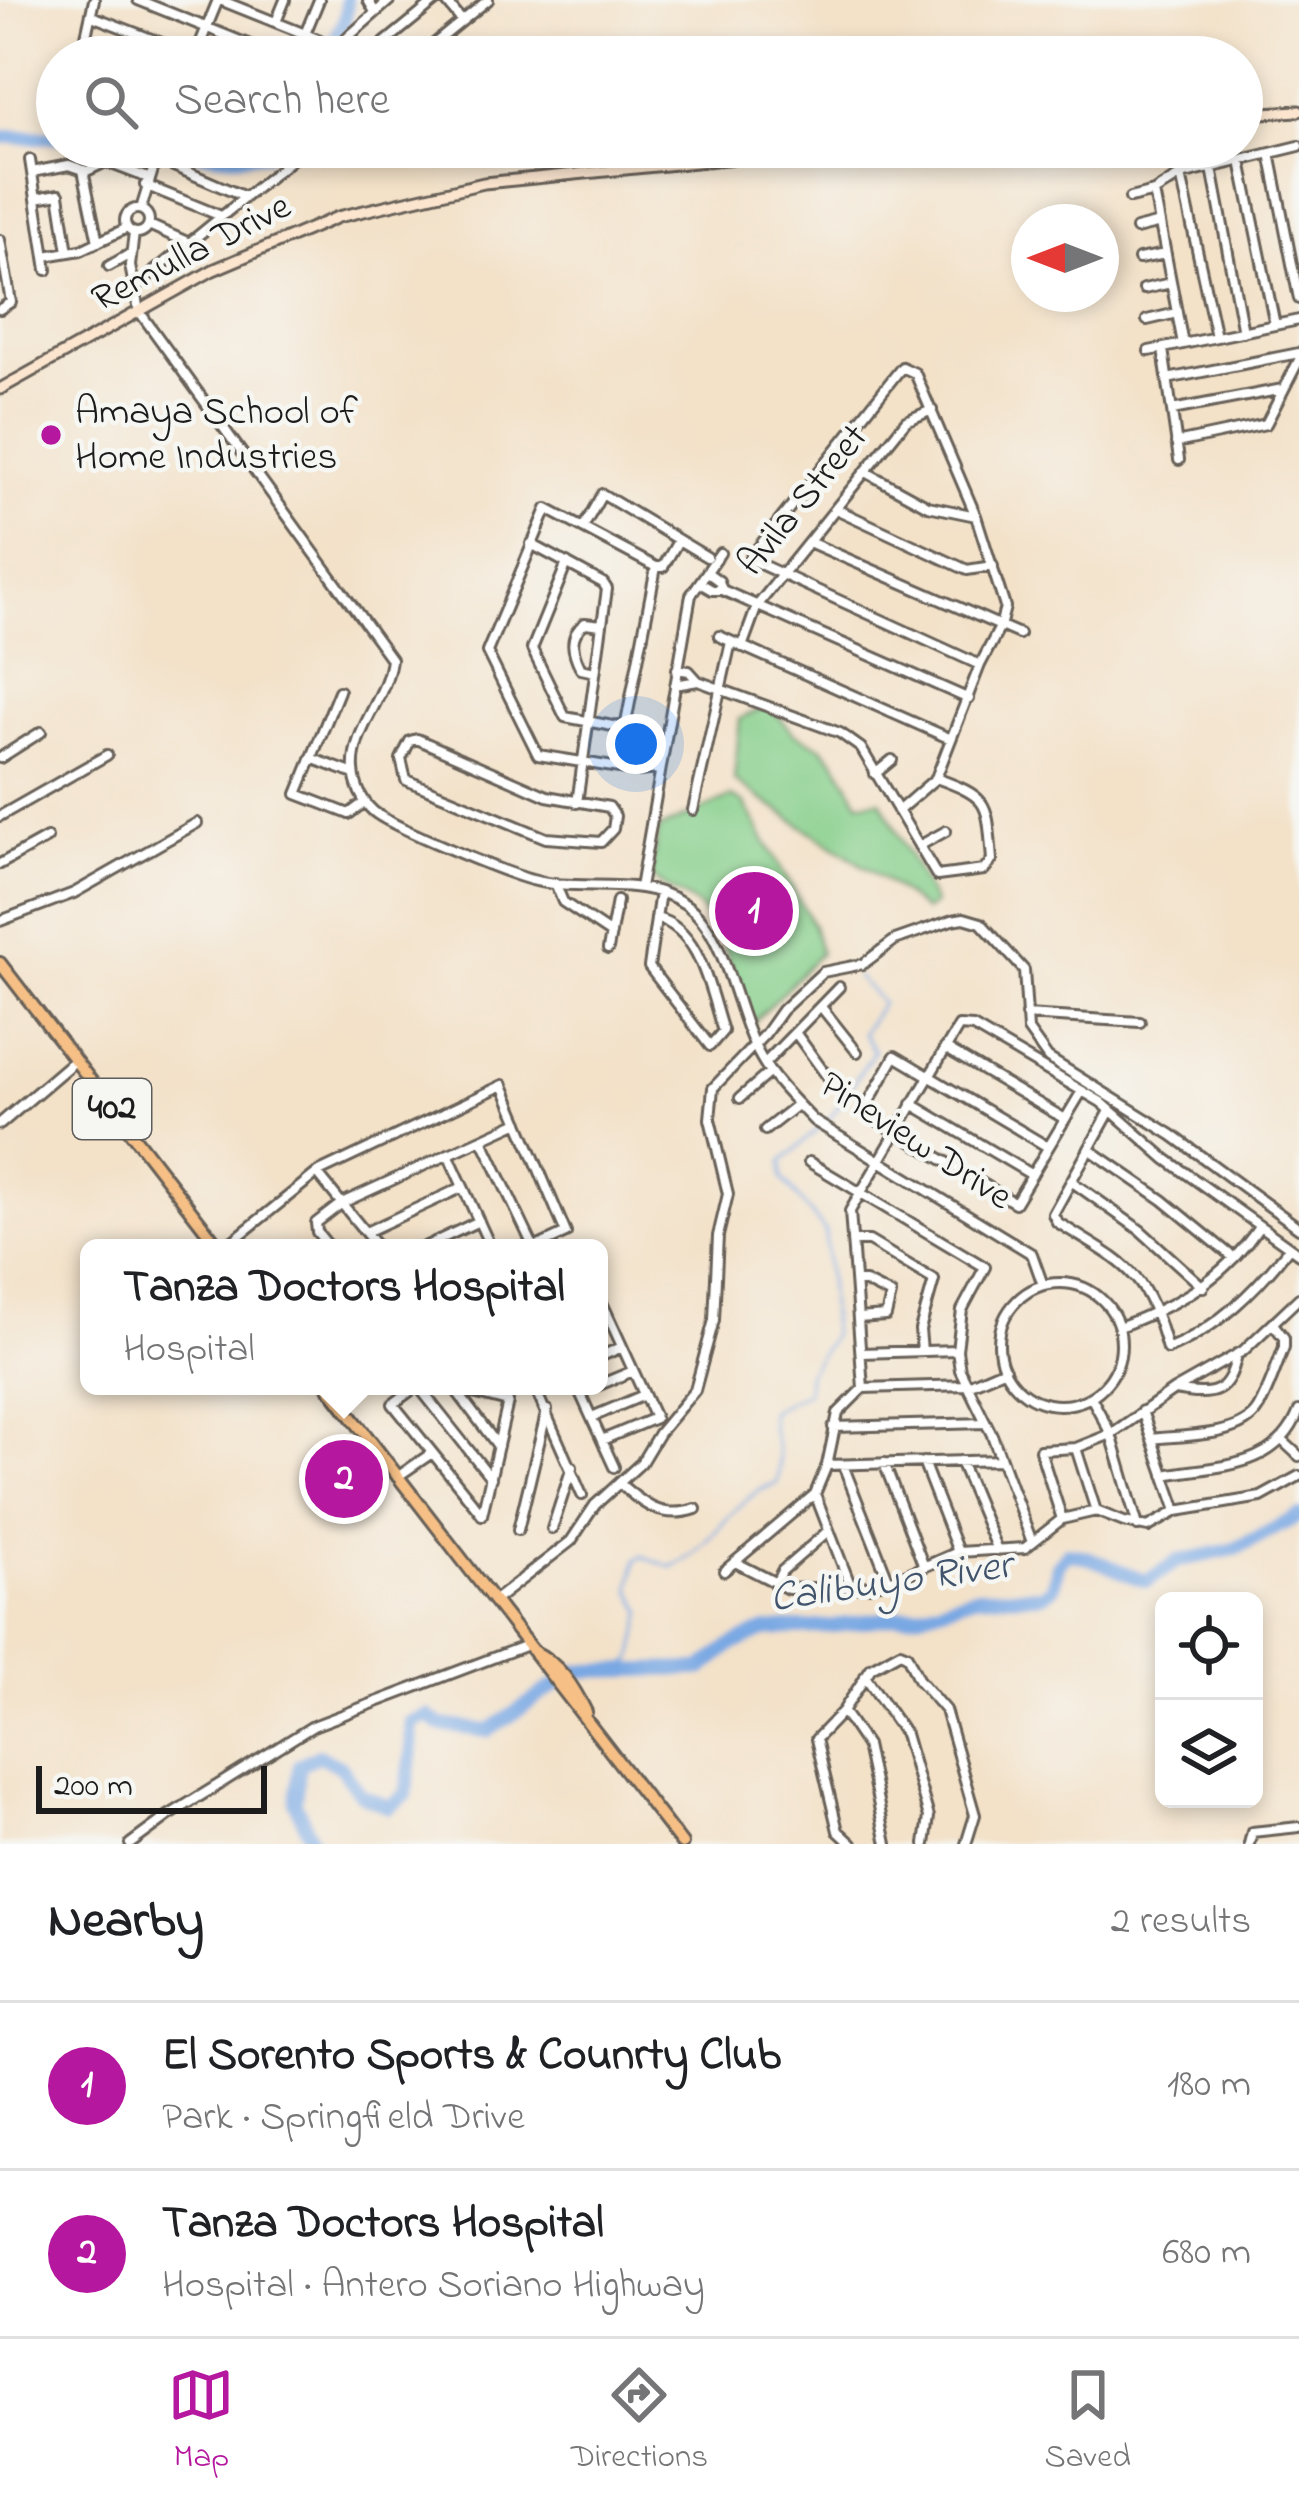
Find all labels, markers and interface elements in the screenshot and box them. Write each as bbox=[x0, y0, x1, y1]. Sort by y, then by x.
search box bbox=[36, 36, 1263, 168]
icon: search bbox=[78, 69, 144, 135]
text: Search here bbox=[174, 69, 390, 135]
street label: Remulla Drive bbox=[82, 179, 302, 329]
north arrow bbox=[1011, 204, 1119, 312]
place label: Amaya School of Home Industries bbox=[75, 385, 359, 487]
street label: Avila Street bbox=[725, 412, 883, 590]
marker: Amaya School of Home Industries bbox=[38, 422, 64, 448]
your location bbox=[606, 714, 666, 774]
pin: 1 bbox=[715, 866, 793, 956]
street label: Pineview Drive bbox=[807, 1058, 1023, 1226]
road number: 402 bbox=[73, 1079, 151, 1139]
popup bbox=[80, 1239, 608, 1395]
text: Tanza Doctors Hospital bbox=[123, 1256, 565, 1322]
text: Hospital bbox=[123, 1322, 255, 1379]
pin: 2 bbox=[305, 1434, 383, 1524]
water label: Calibuyo River bbox=[766, 1535, 1021, 1630]
map controls bbox=[1155, 1592, 1263, 1808]
button: locate bbox=[1155, 1592, 1263, 1700]
button: layers bbox=[1155, 1700, 1263, 1808]
scale bar bbox=[36, 1760, 267, 1813]
text: 200 m bbox=[54, 1763, 133, 1811]
text: Nearby bbox=[48, 1885, 204, 1960]
text: 2 results bbox=[1111, 1894, 1251, 1951]
text: El Sorento Sports & Counrty Club bbox=[162, 2024, 781, 2090]
text: 1 bbox=[81, 2057, 93, 2114]
text: 180 m bbox=[1167, 2057, 1251, 2114]
text: Park · Springfield Drive bbox=[162, 2090, 525, 2147]
text: Tanza Doctors Hospital bbox=[162, 2192, 604, 2258]
text: 2 bbox=[77, 2225, 97, 2282]
text: 680 m bbox=[1162, 2225, 1251, 2282]
text: Hospital · Antero Soriano Highway bbox=[162, 2258, 705, 2315]
tab: Map bbox=[168, 2362, 234, 2482]
tab: Directions bbox=[571, 2362, 708, 2482]
tab: Saved bbox=[1045, 2362, 1131, 2482]

